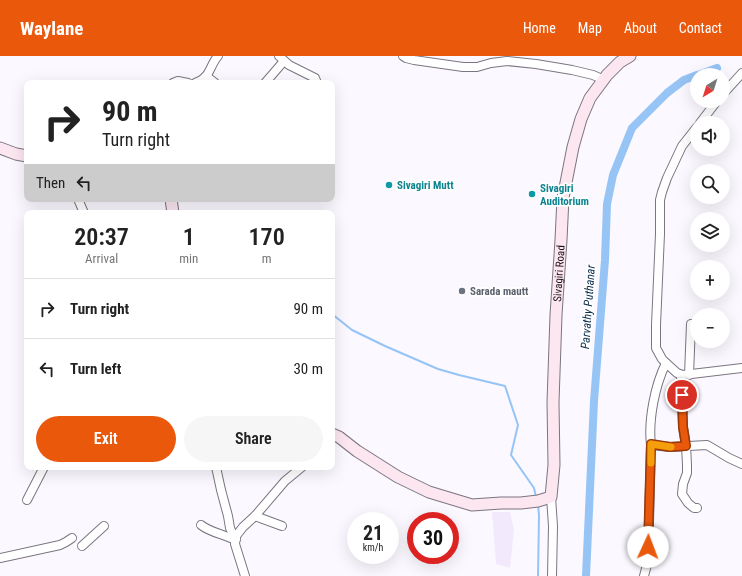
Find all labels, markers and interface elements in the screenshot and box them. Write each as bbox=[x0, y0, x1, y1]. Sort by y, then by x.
text: Waylane bbox=[20, 17, 83, 40]
text: Home bbox=[523, 20, 556, 36]
text: Map bbox=[578, 20, 602, 36]
text: About bbox=[624, 20, 657, 36]
text: Contact bbox=[679, 20, 722, 36]
north arrow bbox=[690, 68, 730, 108]
map controls bbox=[690, 68, 730, 348]
text: 90 m bbox=[102, 95, 158, 128]
icon: right bbox=[36, 96, 88, 148]
button: sound bbox=[690, 116, 730, 156]
text: Turn right bbox=[102, 129, 170, 150]
button: search bbox=[690, 164, 730, 204]
icon: left bbox=[73, 172, 95, 194]
text: Then bbox=[36, 174, 65, 192]
place label: Sivagiri Mutt bbox=[397, 179, 454, 192]
marker: Sivagiri Mutt bbox=[384, 180, 394, 190]
place label: Sivagiri Auditorium bbox=[540, 182, 589, 208]
marker: Sivagiri Auditorium bbox=[527, 189, 537, 199]
button: layers bbox=[690, 212, 730, 252]
text: 20:37 bbox=[74, 223, 129, 251]
text: 1 bbox=[183, 223, 195, 251]
text: 170 bbox=[249, 223, 285, 251]
street label: Sivagiri Road bbox=[551, 245, 568, 302]
text: Arrival bbox=[85, 251, 118, 266]
text: min bbox=[179, 251, 198, 266]
text: m bbox=[262, 251, 272, 266]
button: + bbox=[690, 260, 730, 300]
water label: Parvathy Puthanar bbox=[578, 264, 598, 349]
place label: Sarada mautt bbox=[470, 285, 529, 298]
marker: Sarada mautt bbox=[457, 286, 467, 296]
icon: right bbox=[36, 298, 58, 320]
text: Turn right bbox=[70, 300, 129, 318]
text: 90 m bbox=[293, 300, 323, 318]
button: − bbox=[690, 308, 730, 348]
icon: left bbox=[36, 358, 58, 380]
text: Turn left bbox=[70, 360, 121, 378]
text: 30 m bbox=[293, 360, 323, 378]
pin bbox=[665, 378, 699, 412]
icon: arrive bbox=[671, 384, 693, 406]
button: Exit bbox=[36, 416, 176, 462]
button: Share bbox=[184, 416, 323, 462]
speed limit sign: 30 bbox=[407, 512, 459, 564]
text: 21 bbox=[363, 521, 383, 545]
position arrow bbox=[627, 526, 669, 568]
text: km/h bbox=[363, 542, 383, 553]

